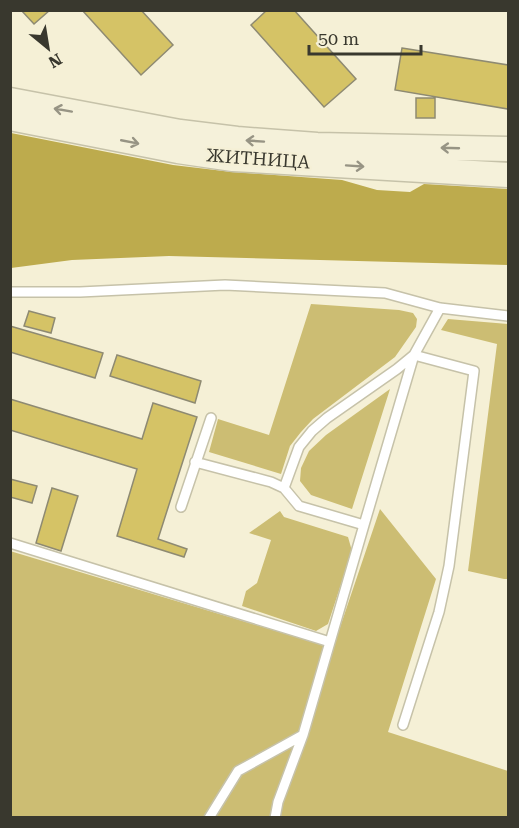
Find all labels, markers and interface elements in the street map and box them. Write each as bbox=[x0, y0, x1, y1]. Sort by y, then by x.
north arrow bbox=[18, 18, 78, 78]
scale bar bbox=[309, 18, 422, 56]
text: 50 m bbox=[318, 28, 359, 49]
text: N bbox=[45, 49, 65, 72]
one-way arrow bbox=[53, 105, 73, 116]
one-way arrow bbox=[246, 135, 266, 146]
one-way arrow bbox=[119, 137, 139, 148]
one-way arrow bbox=[441, 142, 461, 154]
street label: ЖИТНИЦА bbox=[205, 144, 311, 173]
one-way arrow bbox=[344, 161, 364, 172]

